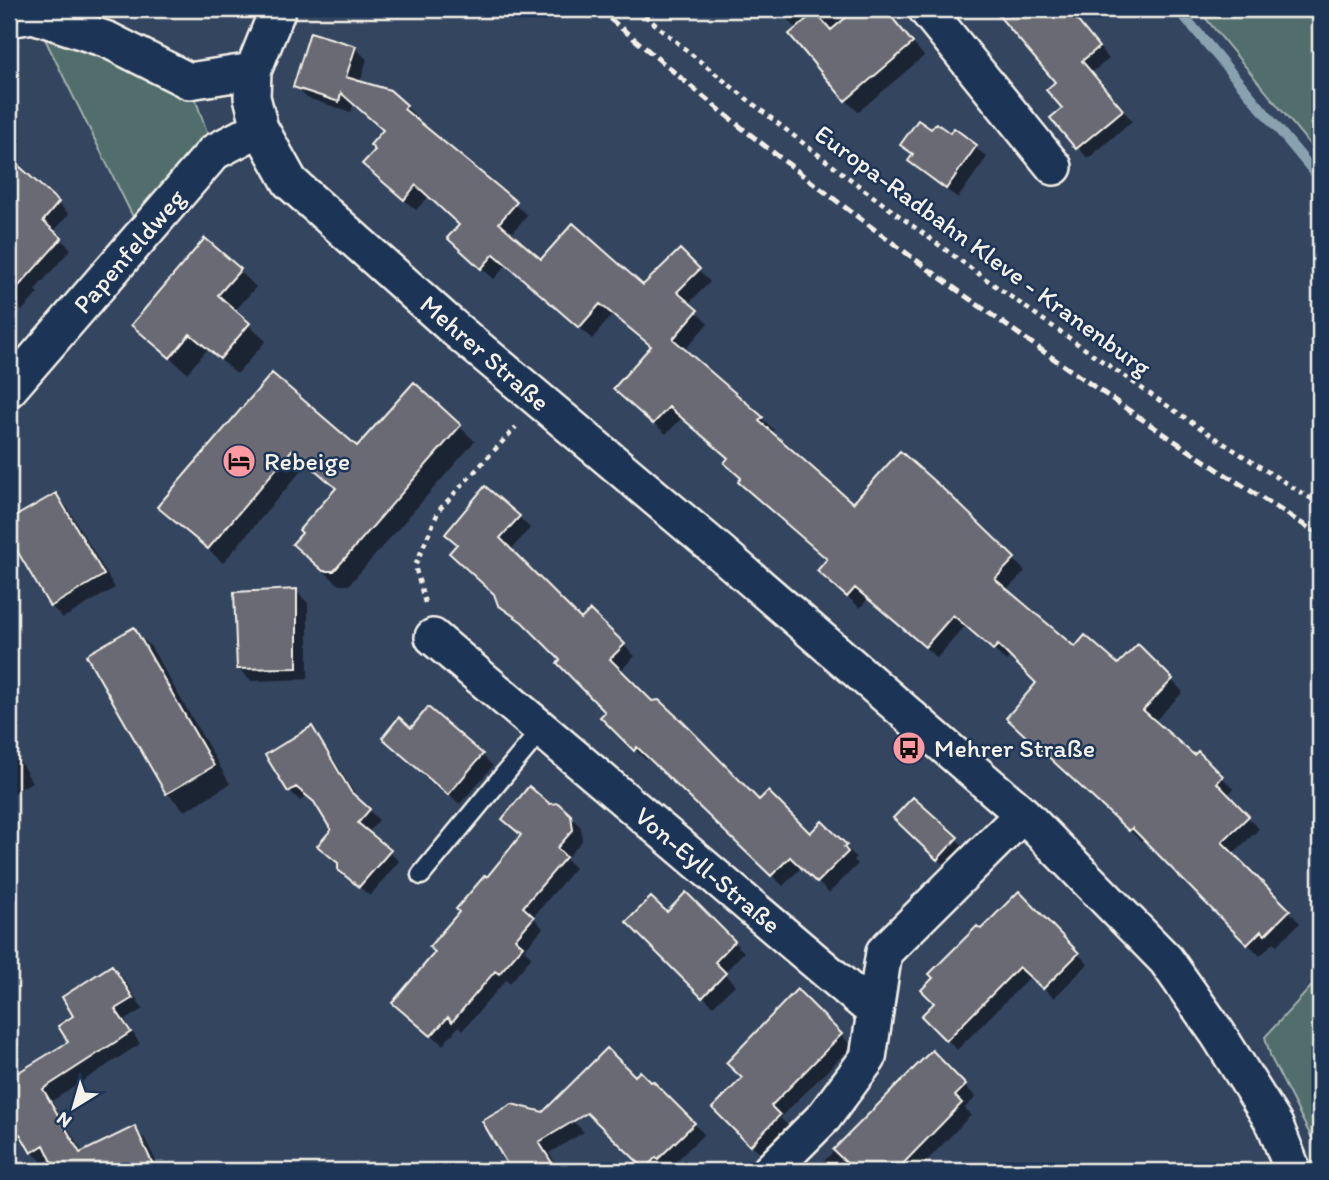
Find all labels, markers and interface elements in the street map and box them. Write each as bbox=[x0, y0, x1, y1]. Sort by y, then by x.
street label: Europa-Radbahn Kleve - Kranenburg bbox=[809, 117, 1158, 383]
street label: Papenfeldweg bbox=[66, 182, 192, 320]
street label: Mehrer Straße bbox=[414, 288, 556, 418]
hotel icon: Rebeige bbox=[220, 442, 258, 480]
place label: Rebeige bbox=[264, 445, 350, 477]
bus stop icon: Mehrer Straße bbox=[890, 729, 928, 767]
place label: Mehrer Straße bbox=[934, 732, 1095, 764]
street label: Von-Eyll-Straße bbox=[628, 800, 788, 940]
north arrow bbox=[38, 1072, 108, 1142]
text: N bbox=[52, 1107, 76, 1133]

